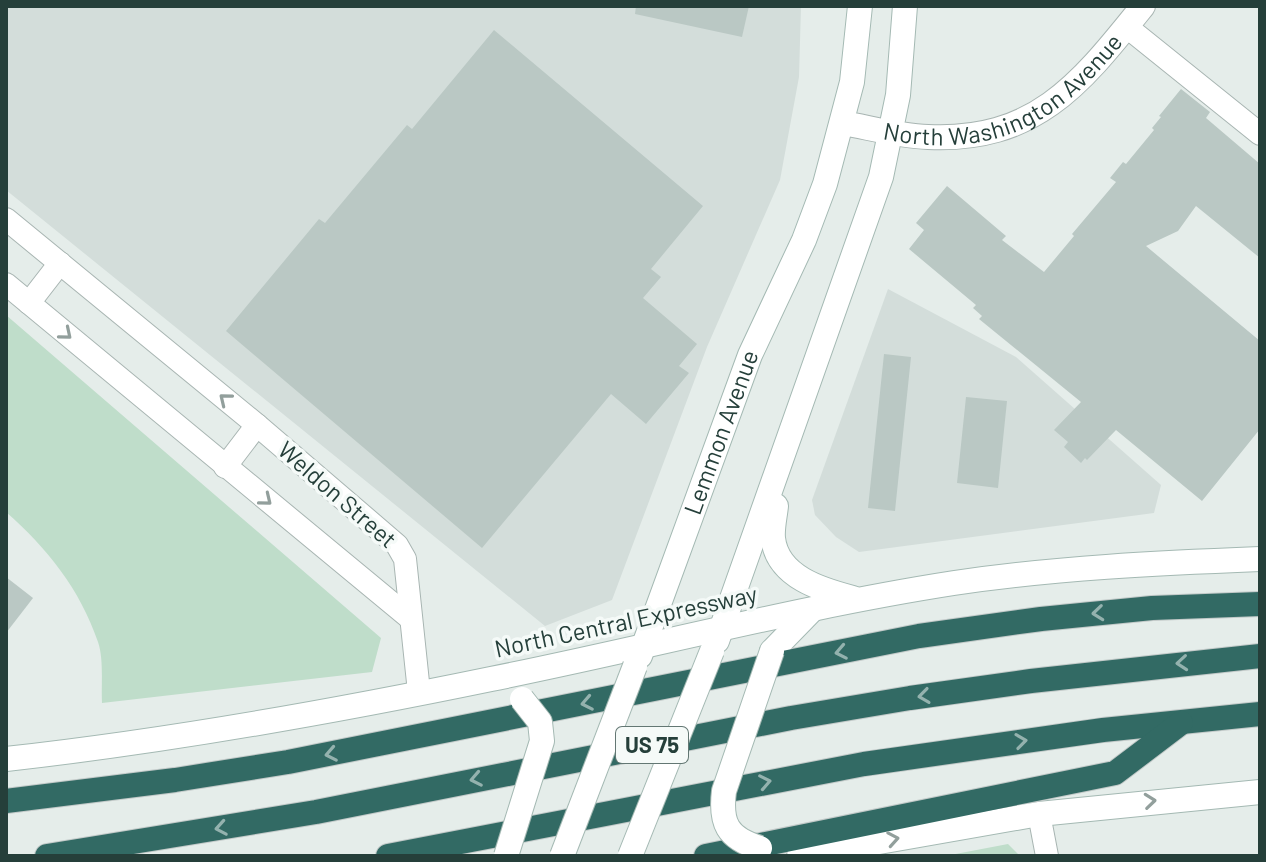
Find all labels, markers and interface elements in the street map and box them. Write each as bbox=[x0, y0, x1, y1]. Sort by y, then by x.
street label: North Washington Avenue bbox=[881, 27, 1128, 150]
one-way arrow bbox=[57, 324, 71, 339]
street label: Lemmon Avenue bbox=[677, 346, 764, 518]
one-way arrow bbox=[220, 394, 234, 409]
street label: Weldon Street bbox=[273, 434, 403, 553]
one-way arrow bbox=[257, 490, 271, 505]
street label: North Central Expressway bbox=[492, 579, 760, 663]
one-way arrow bbox=[1091, 605, 1104, 622]
one-way arrow bbox=[835, 642, 848, 659]
one-way arrow bbox=[1175, 655, 1188, 672]
one-way arrow bbox=[918, 687, 931, 704]
one-way arrow bbox=[580, 694, 594, 711]
road number: US 75 bbox=[616, 727, 688, 763]
one-way arrow bbox=[1015, 733, 1028, 750]
one-way arrow bbox=[325, 744, 338, 761]
one-way arrow bbox=[469, 770, 483, 787]
one-way arrow bbox=[758, 774, 771, 791]
one-way arrow bbox=[1144, 793, 1157, 810]
one-way arrow bbox=[214, 819, 228, 836]
one-way arrow bbox=[886, 831, 900, 848]

